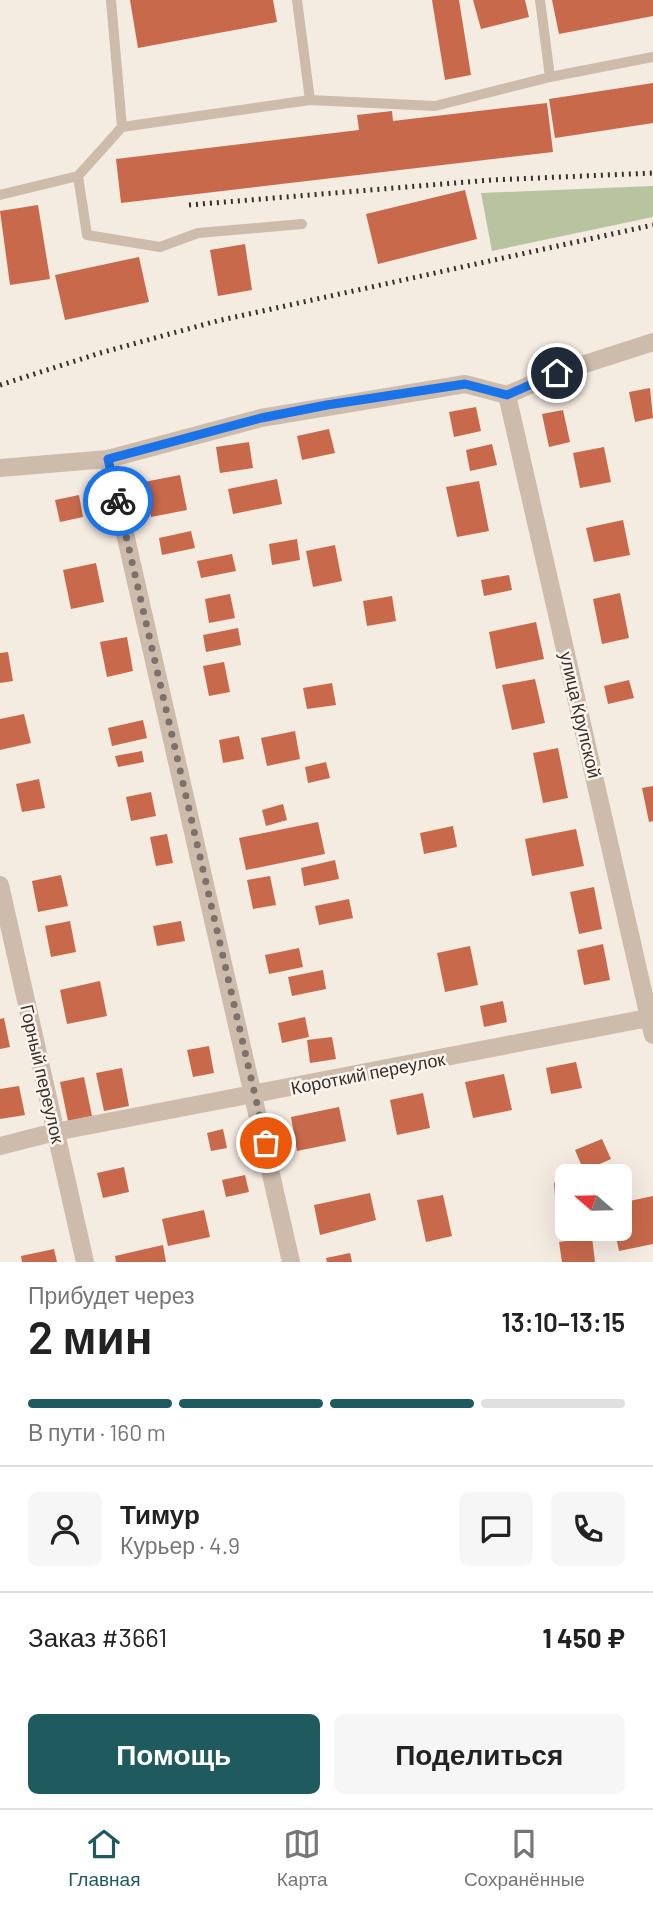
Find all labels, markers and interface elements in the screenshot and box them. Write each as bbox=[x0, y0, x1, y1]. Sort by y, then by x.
pin bbox=[527, 343, 587, 403]
icon: home bbox=[538, 354, 576, 392]
courier bbox=[83, 466, 153, 536]
icon: bike bbox=[99, 482, 137, 520]
street label: улица Крупской bbox=[556, 649, 606, 780]
street label: Горный переулок bbox=[16, 1002, 70, 1145]
street label: Короткий переулок bbox=[289, 1047, 447, 1099]
pin bbox=[236, 1113, 296, 1173]
icon: bag bbox=[247, 1124, 285, 1162]
north arrow bbox=[555, 1164, 632, 1241]
map controls bbox=[555, 1164, 632, 1241]
text: Прибудет через bbox=[28, 1281, 195, 1309]
text: 13:10–13:15 bbox=[502, 1306, 625, 1337]
text: 2 мин bbox=[28, 1308, 153, 1363]
text: В пути · 160 m bbox=[28, 1418, 166, 1446]
button: person bbox=[28, 1492, 102, 1566]
button: chat bbox=[459, 1492, 533, 1566]
button: phone bbox=[551, 1492, 625, 1566]
text: Тимур bbox=[120, 1498, 200, 1529]
text: Курьер · 4.9 bbox=[120, 1531, 240, 1559]
text: Заказ #3661 bbox=[28, 1621, 167, 1652]
text: 1 450 ₽ bbox=[543, 1622, 625, 1653]
button: Помощь bbox=[28, 1714, 320, 1794]
button: Поделиться bbox=[334, 1714, 625, 1794]
tab: Главная bbox=[68, 1825, 140, 1891]
tab: Карта bbox=[277, 1825, 328, 1891]
tab: Сохранённые bbox=[464, 1825, 585, 1891]

